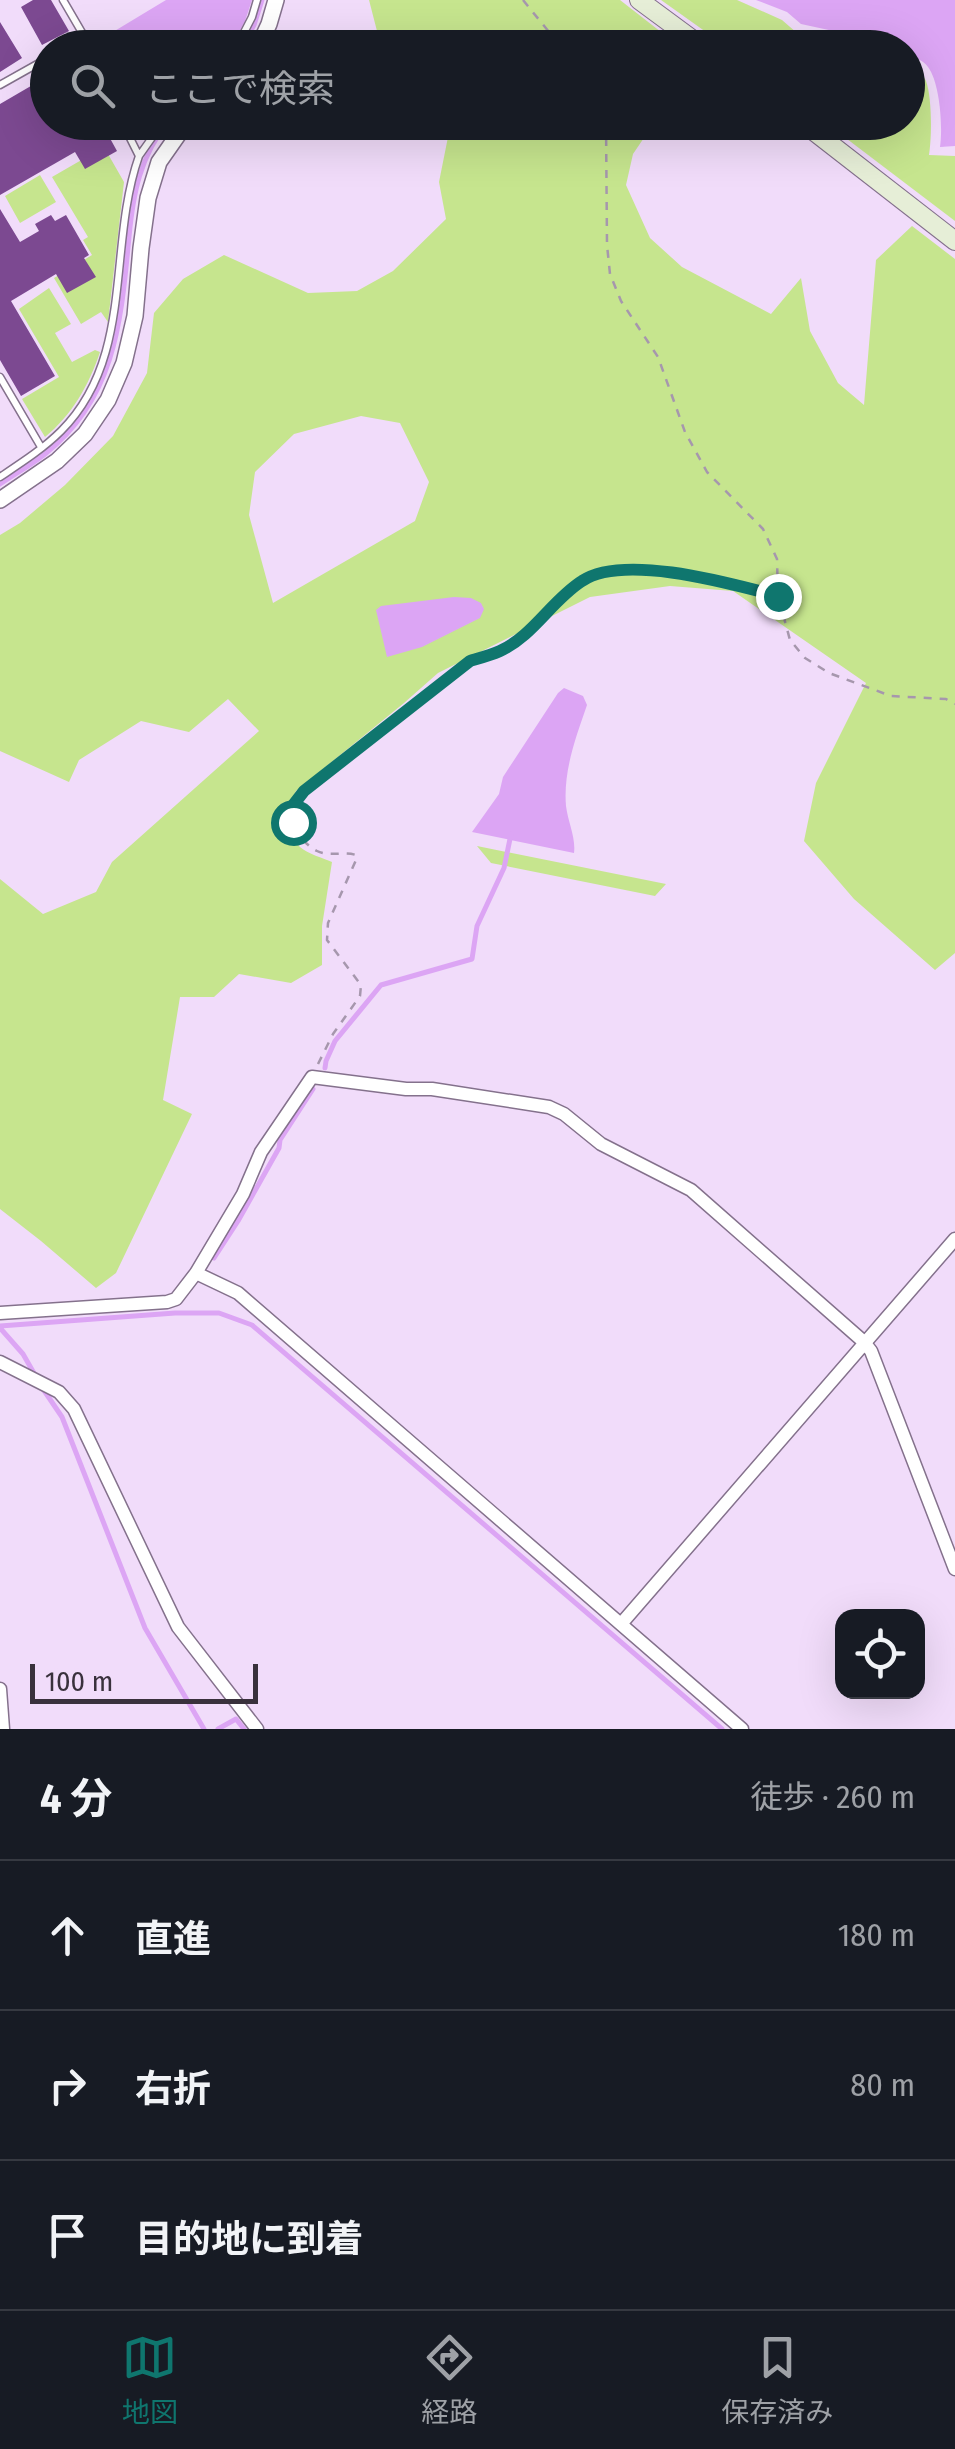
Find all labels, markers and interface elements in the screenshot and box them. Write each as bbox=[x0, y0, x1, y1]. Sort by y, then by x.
search box bbox=[30, 30, 925, 140]
icon: search bbox=[65, 58, 120, 113]
text: ここで検索 bbox=[145, 66, 335, 112]
route end bbox=[756, 574, 802, 620]
route start bbox=[271, 800, 317, 846]
map controls bbox=[835, 1609, 925, 1699]
button: locate bbox=[835, 1609, 925, 1699]
scale bar bbox=[30, 1659, 258, 1704]
text: 100 m bbox=[45, 1665, 113, 1698]
text: 4 分 bbox=[40, 1774, 112, 1824]
text: 徒歩 · 260 m bbox=[750, 1778, 915, 1816]
icon: ahead bbox=[40, 1908, 95, 1963]
text: 直進 bbox=[135, 1916, 211, 1962]
text: 180 m bbox=[838, 1916, 915, 1954]
icon: right bbox=[40, 2058, 95, 2113]
text: 右折 bbox=[135, 2066, 211, 2112]
text: 80 m bbox=[850, 2066, 915, 2104]
icon: arrive bbox=[40, 2208, 95, 2263]
text: 目的地に到着 bbox=[135, 2216, 363, 2262]
tab: 地図 bbox=[122, 2330, 178, 2430]
tab: 経路 bbox=[421, 2330, 477, 2430]
tab: 保存済み bbox=[721, 2330, 833, 2430]

